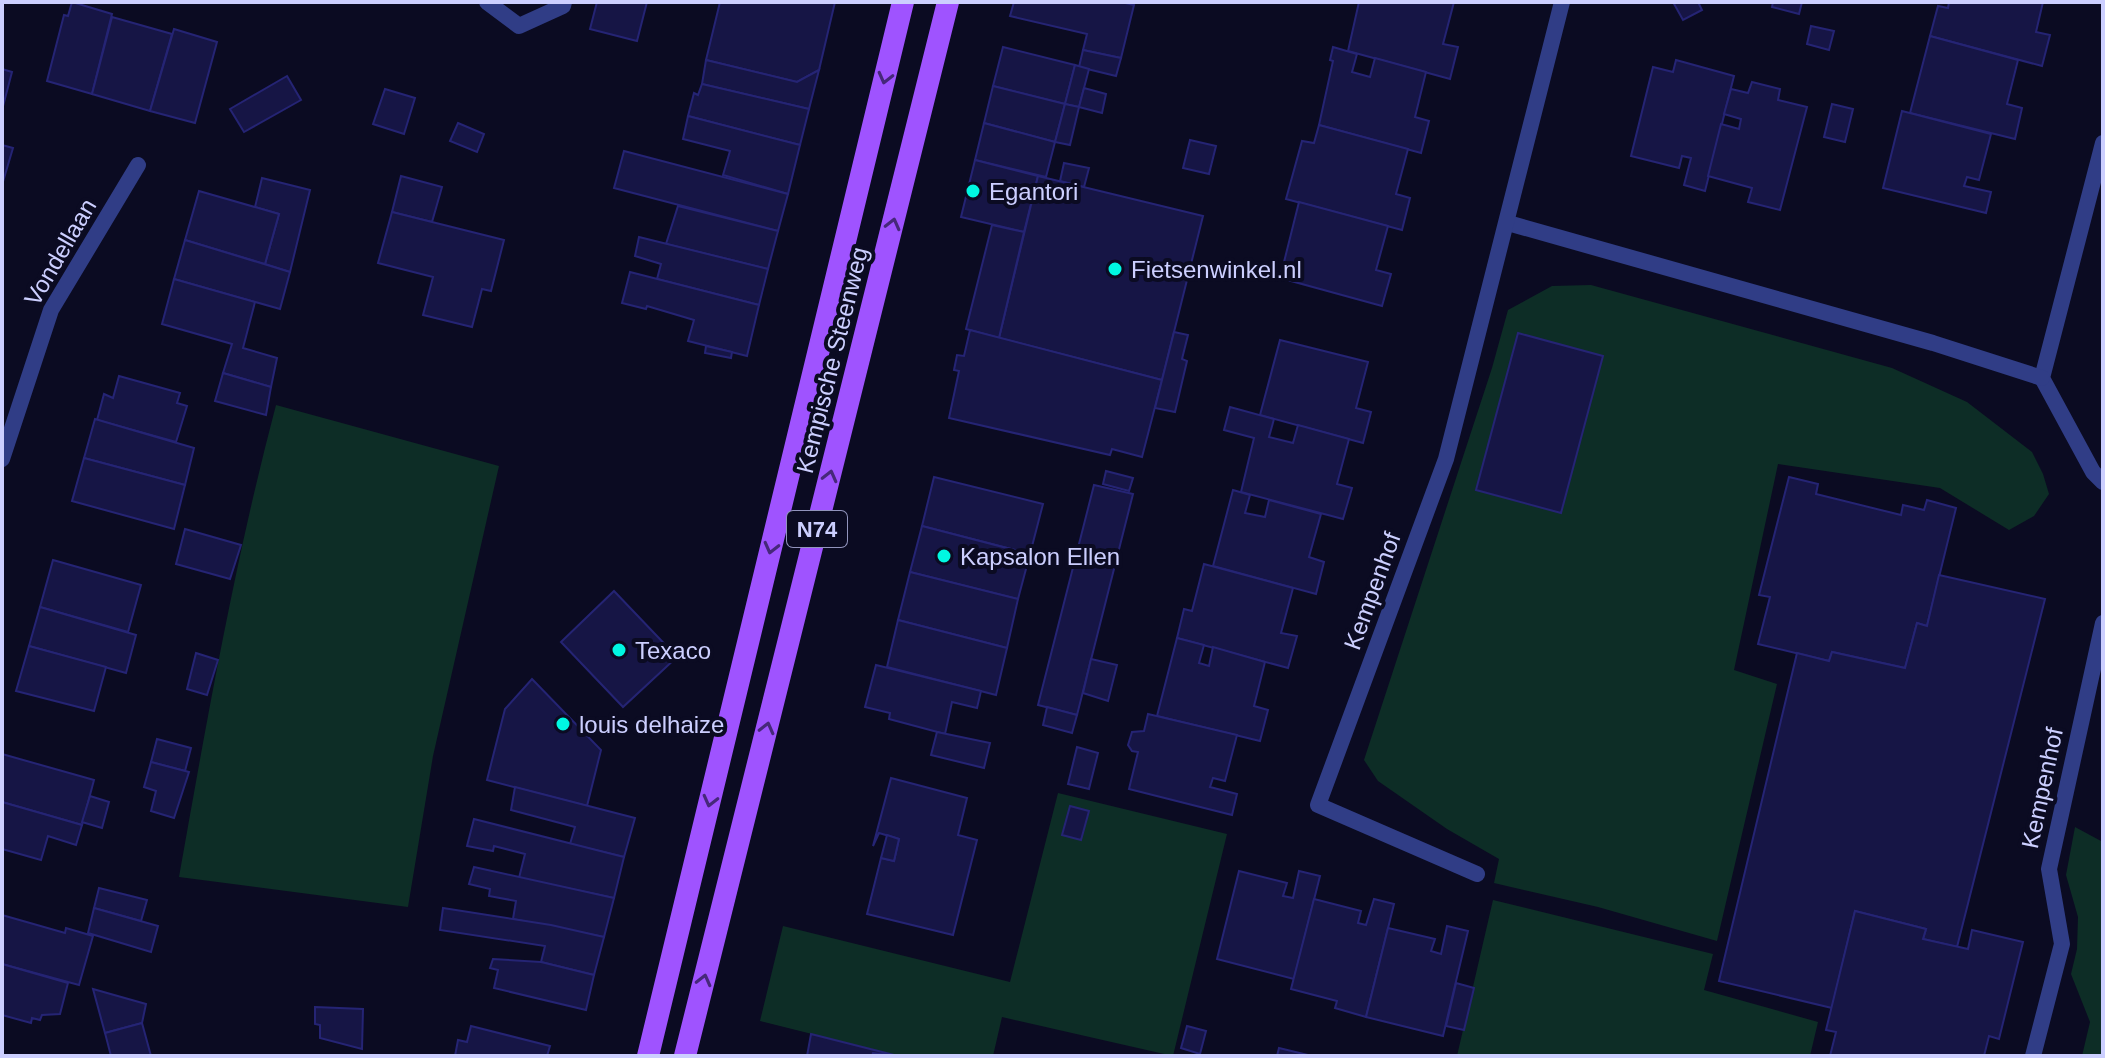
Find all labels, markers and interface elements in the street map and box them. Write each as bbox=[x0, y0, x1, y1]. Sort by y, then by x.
one-way arrow bbox=[877, 70, 894, 84]
place label: Egantori bbox=[989, 178, 1078, 205]
marker: Egantori bbox=[964, 182, 982, 200]
street label: Vondellaan bbox=[19, 194, 101, 310]
one-way arrow bbox=[884, 217, 901, 231]
street label: Kempische Steenweg bbox=[791, 244, 873, 476]
place label: Fietsenwinkel.nl bbox=[1131, 256, 1302, 283]
marker: Fietsenwinkel.nl bbox=[1106, 260, 1124, 278]
one-way arrow bbox=[821, 469, 838, 483]
road number: N74 bbox=[787, 511, 847, 547]
street label: Kempenhof bbox=[1338, 528, 1406, 653]
one-way arrow bbox=[763, 541, 780, 555]
place label: Kapsalon Ellen bbox=[960, 543, 1120, 570]
marker: Kapsalon Ellen bbox=[935, 547, 953, 565]
place label: Texaco bbox=[635, 637, 711, 664]
marker: Texaco bbox=[610, 641, 628, 659]
place label: louis delhaize bbox=[579, 711, 724, 738]
marker: louis delhaize bbox=[554, 715, 572, 733]
one-way arrow bbox=[758, 722, 775, 735]
street label: Kempenhof bbox=[2016, 725, 2068, 851]
one-way arrow bbox=[702, 793, 719, 807]
one-way arrow bbox=[695, 974, 712, 988]

